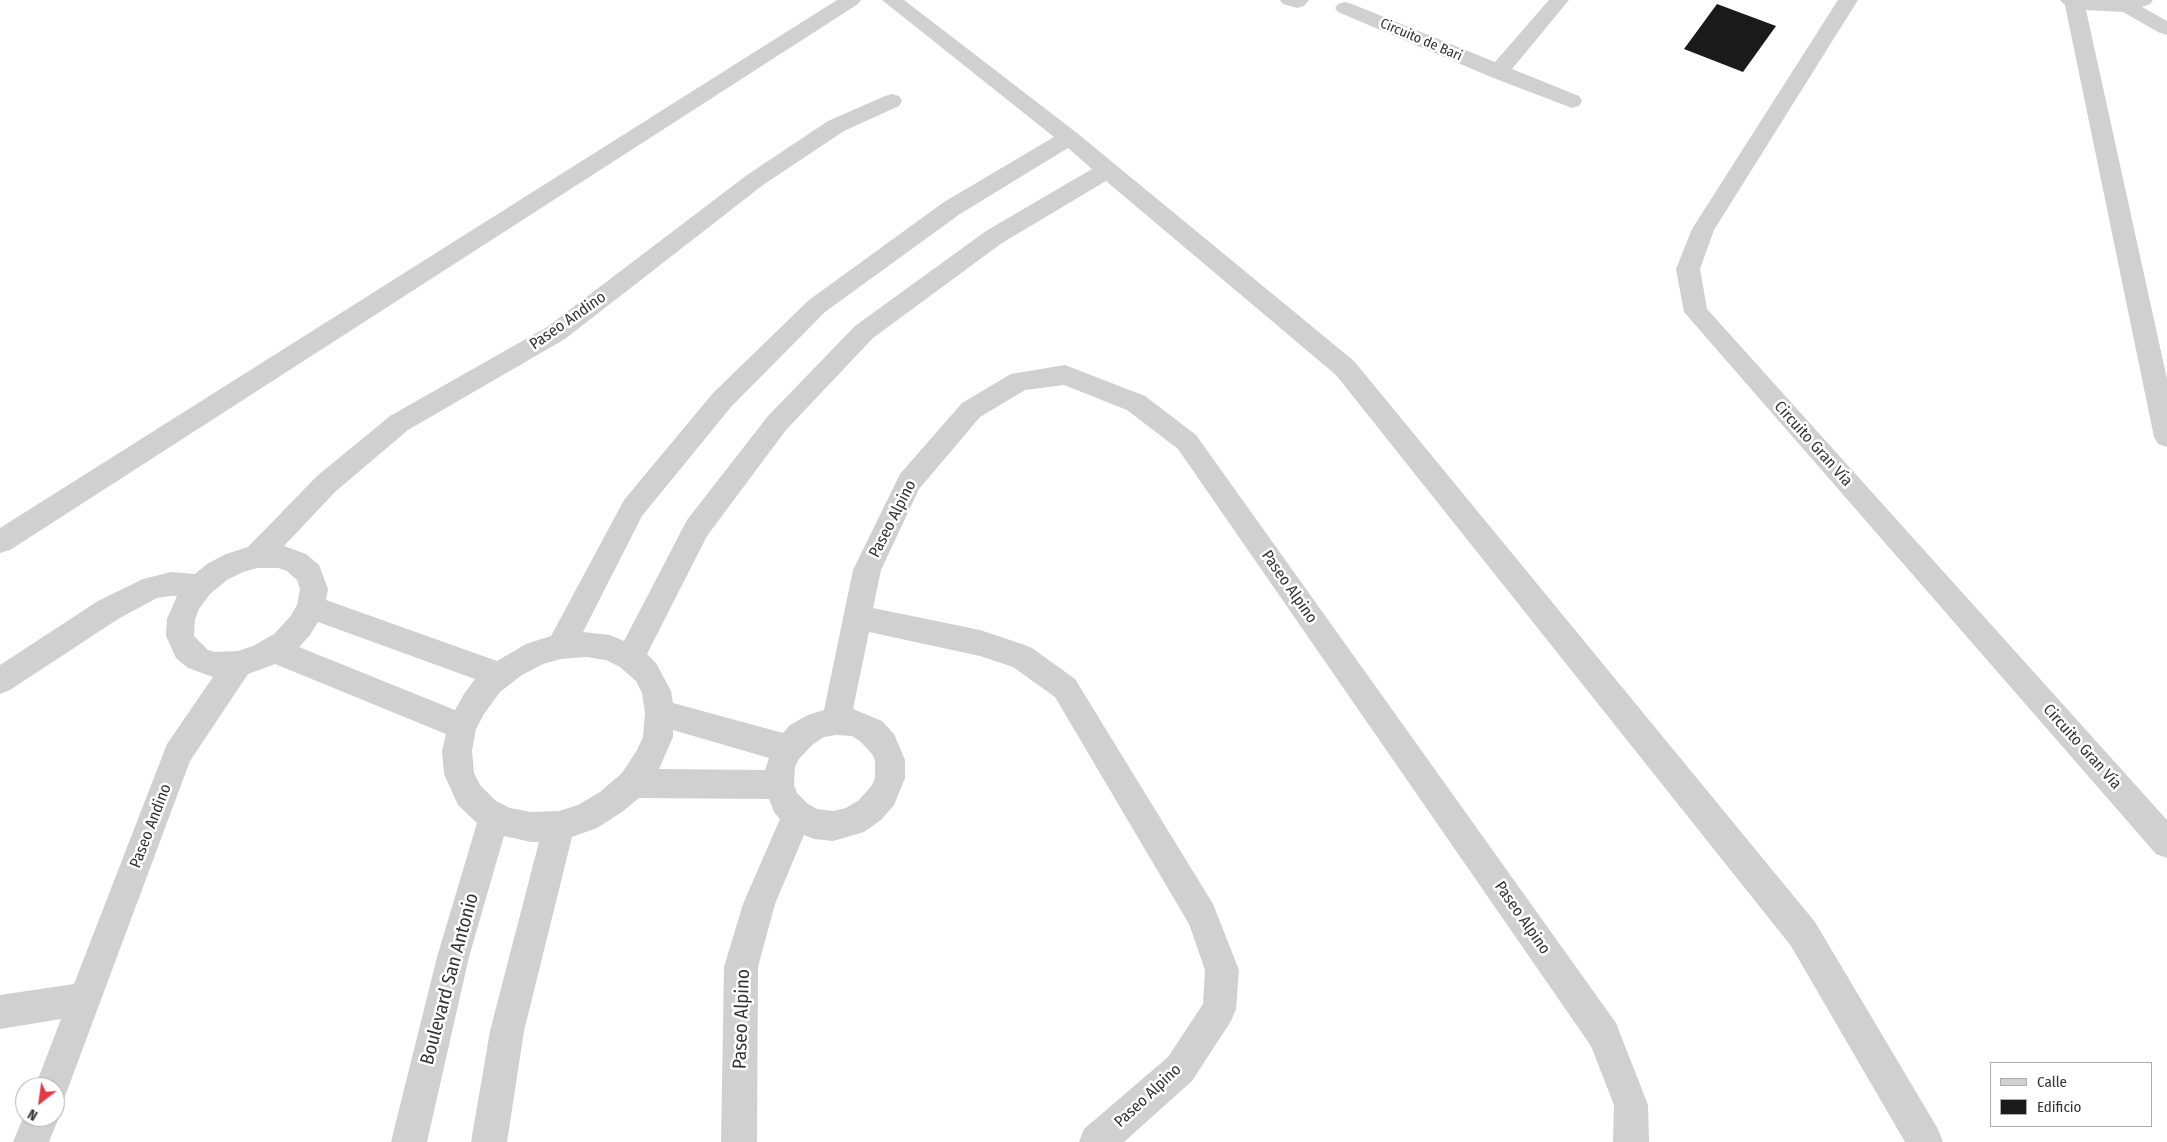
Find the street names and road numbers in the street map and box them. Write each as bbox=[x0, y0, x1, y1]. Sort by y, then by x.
street label: Circuito de Bari bbox=[1377, 15, 1465, 65]
street label: Paseo Andino bbox=[526, 288, 610, 354]
street label: Circuito Gran Vía bbox=[1770, 397, 1856, 491]
street label: Paseo Alpino bbox=[865, 477, 921, 561]
street label: Paseo Alpino bbox=[1257, 547, 1321, 627]
street label: Circuito Gran Vía bbox=[2039, 700, 2125, 794]
street label: Paseo Andino bbox=[126, 781, 176, 871]
street label: Paseo Alpino bbox=[1490, 878, 1554, 958]
street label: Boulevard San Antonio bbox=[416, 891, 484, 1067]
street label: Paseo Alpino bbox=[729, 969, 755, 1069]
street label: Paseo Alpino bbox=[1111, 1060, 1185, 1132]

